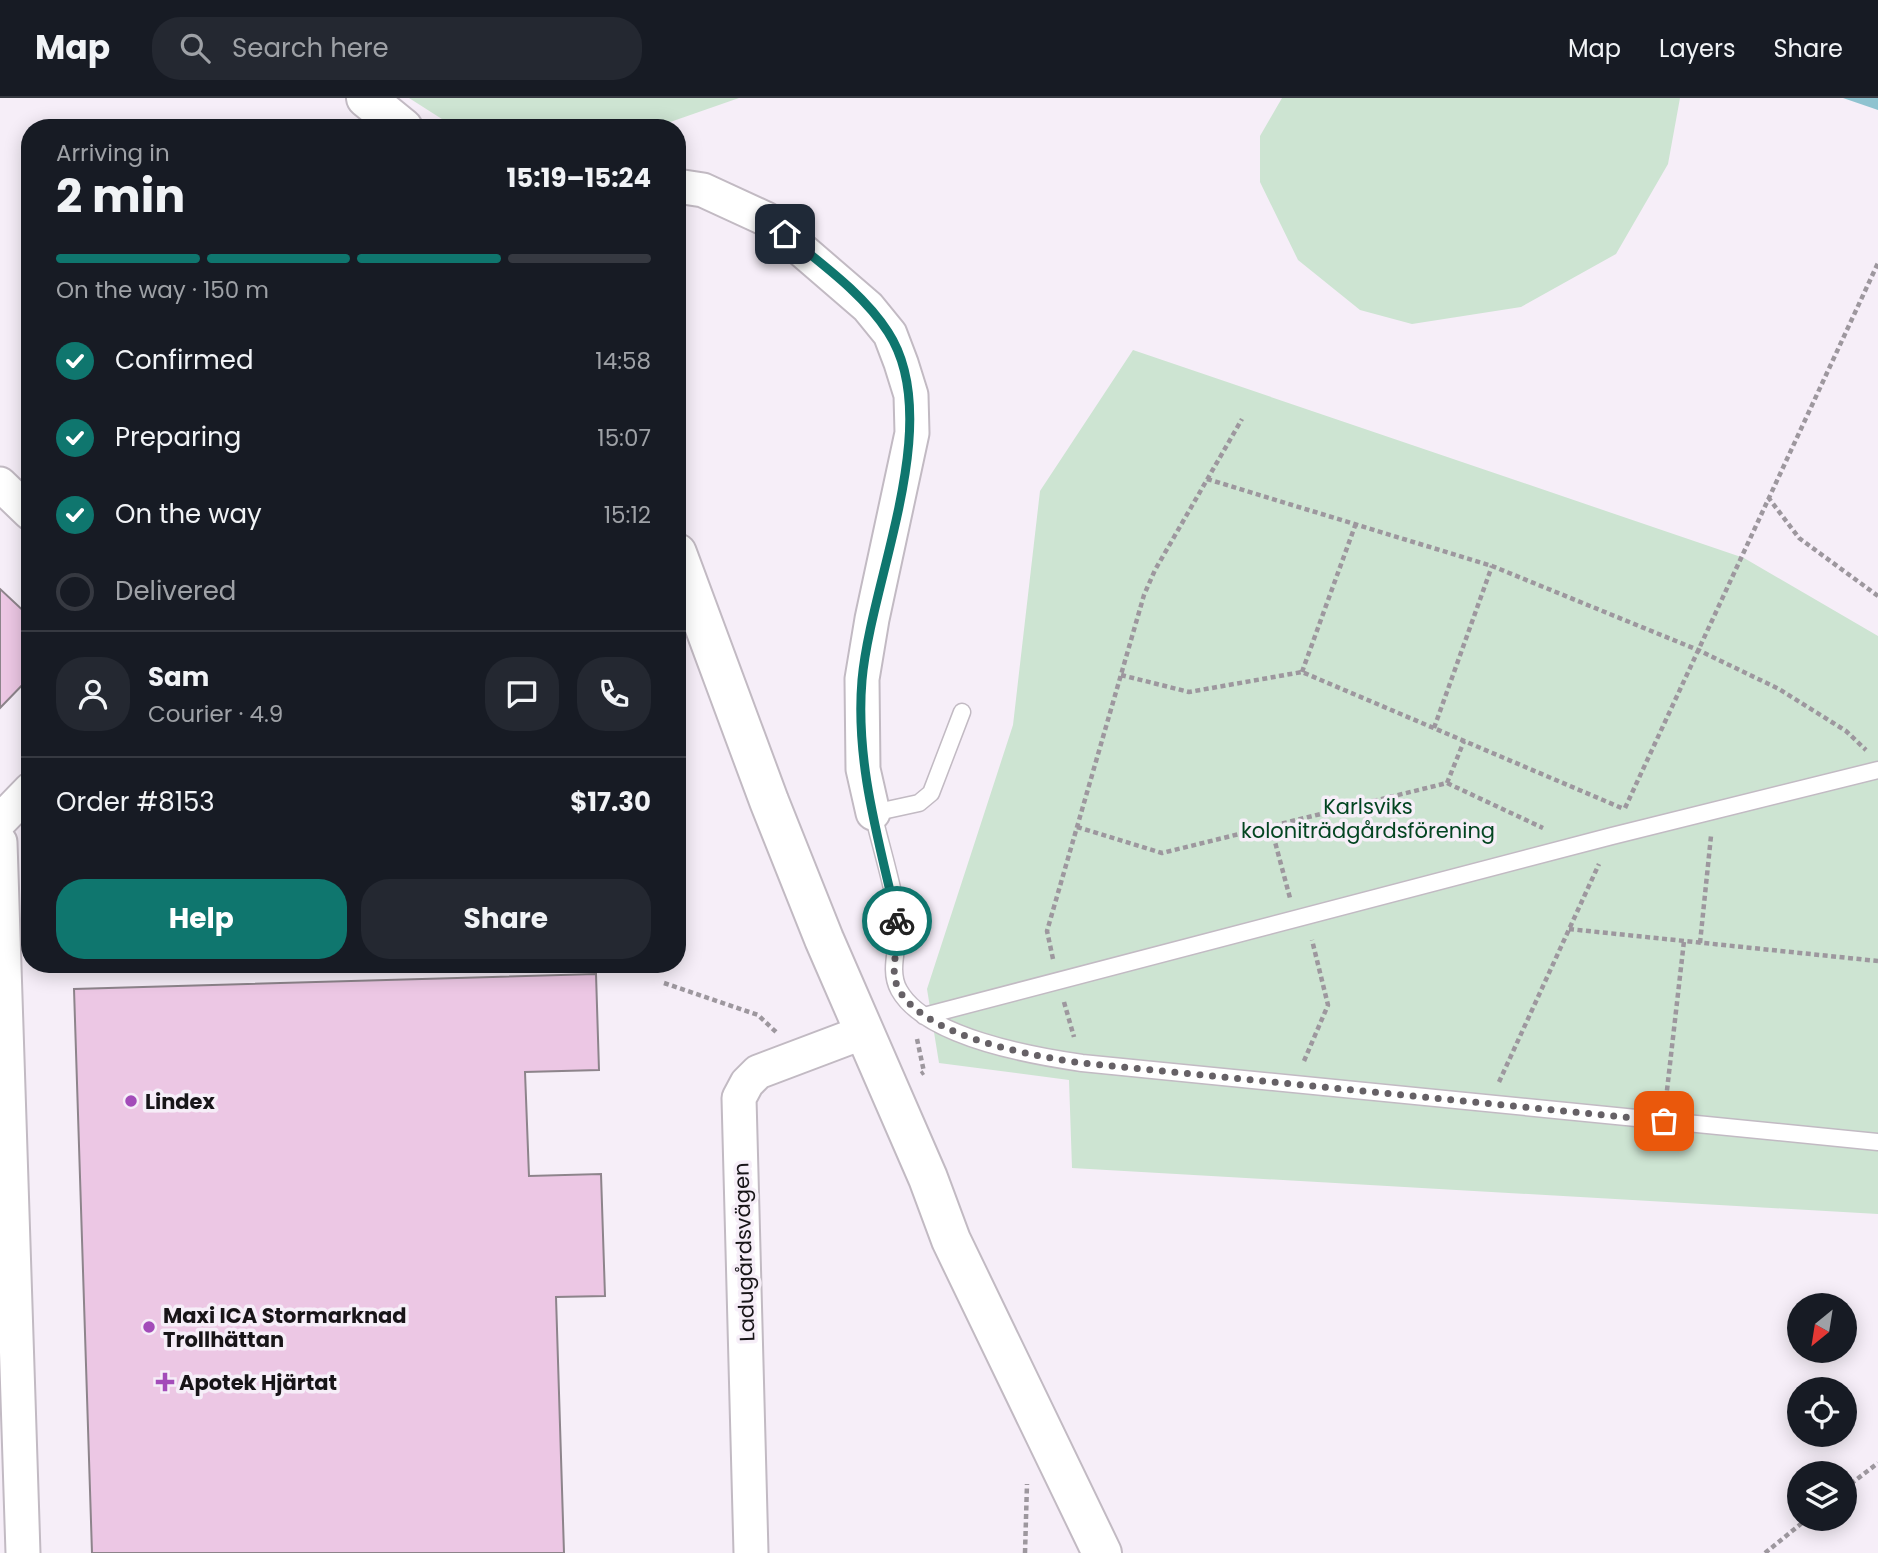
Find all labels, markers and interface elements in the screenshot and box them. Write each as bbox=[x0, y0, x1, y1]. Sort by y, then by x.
search box bbox=[152, 17, 642, 80]
text: Map bbox=[35, 24, 110, 71]
icon: search bbox=[176, 29, 214, 67]
text: Search here bbox=[232, 30, 389, 66]
text: Map bbox=[1568, 32, 1621, 65]
text: Layers bbox=[1659, 32, 1735, 65]
text: Share bbox=[1773, 32, 1843, 65]
text: Arriving in bbox=[56, 137, 170, 169]
text: 15:19–15:24 bbox=[507, 160, 651, 196]
text: 2 min bbox=[56, 164, 185, 228]
pin bbox=[755, 204, 815, 264]
icon: home bbox=[766, 215, 804, 253]
text: On the way · 150 m bbox=[56, 274, 269, 306]
icon: check bbox=[56, 342, 94, 380]
text: Confirmed bbox=[115, 342, 253, 378]
text: 14:58 bbox=[595, 345, 651, 377]
icon: check bbox=[56, 419, 94, 457]
text: Preparing bbox=[115, 419, 241, 455]
text: 15:07 bbox=[597, 422, 651, 454]
icon: check bbox=[56, 496, 94, 534]
text: On the way bbox=[115, 496, 262, 532]
text: 15:12 bbox=[604, 499, 651, 531]
text: Delivered bbox=[115, 573, 236, 609]
button: person bbox=[56, 657, 130, 731]
button: chat bbox=[485, 657, 559, 731]
button: phone bbox=[577, 657, 651, 731]
text: Sam bbox=[148, 659, 209, 695]
text: Courier · 4.9 bbox=[148, 698, 283, 730]
text: Order #8153 bbox=[56, 784, 215, 820]
text: $17.30 bbox=[570, 784, 651, 820]
park label: Karlsviks koloniträdgårdsförening bbox=[1241, 792, 1495, 845]
button: Help bbox=[56, 879, 347, 959]
button: Share bbox=[361, 879, 651, 959]
courier bbox=[862, 886, 932, 956]
icon: bike bbox=[878, 902, 916, 940]
place label: Lindex bbox=[145, 1087, 216, 1116]
pin bbox=[1634, 1091, 1694, 1151]
marker: Lindex bbox=[123, 1093, 139, 1109]
icon: bag bbox=[1645, 1102, 1683, 1140]
street label: Ladugårdsvägen bbox=[726, 1162, 762, 1342]
north arrow bbox=[1787, 1293, 1857, 1363]
map controls bbox=[1787, 1293, 1857, 1531]
place label: Maxi ICA Stormarknad Trollhättan bbox=[163, 1301, 407, 1354]
marker: Maxi ICA Stormarknad Trollhättan bbox=[141, 1319, 157, 1335]
place label: Apotek Hjärtat bbox=[179, 1368, 337, 1397]
marker: Apotek Hjärtat bbox=[157, 1374, 173, 1390]
button: locate bbox=[1787, 1377, 1857, 1447]
button: layers bbox=[1787, 1461, 1857, 1531]

